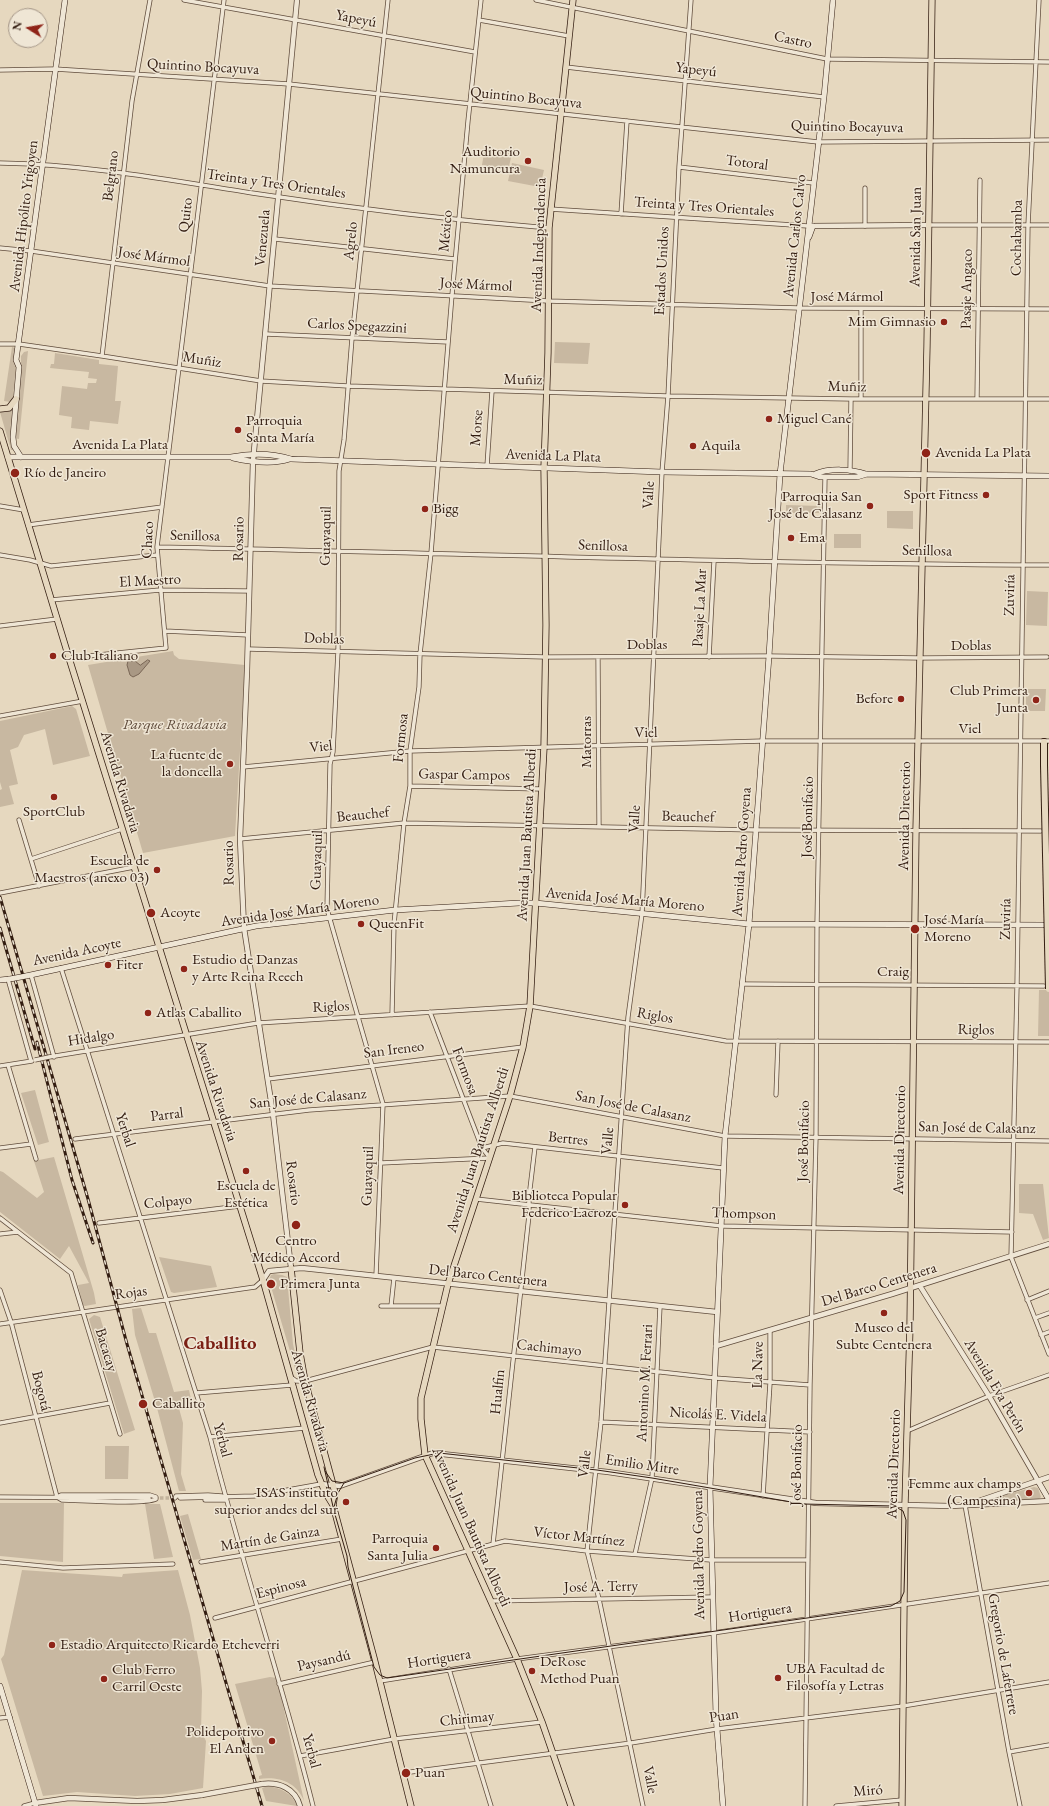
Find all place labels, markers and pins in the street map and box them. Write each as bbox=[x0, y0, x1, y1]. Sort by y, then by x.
place label: Auditorio Namuncura bbox=[450, 143, 520, 178]
marker: Auditorio Namuncura bbox=[523, 156, 533, 166]
place label: Mim Gimnasio bbox=[848, 313, 936, 331]
marker: Mim Gimnasio bbox=[939, 317, 949, 327]
place label: Miguel Cané bbox=[777, 410, 851, 428]
place label: Parroquia Santa María bbox=[246, 412, 314, 447]
marker: Miguel Cané bbox=[764, 414, 774, 424]
marker: Parroquia Santa María bbox=[233, 425, 243, 435]
place label: Aquila bbox=[701, 437, 740, 455]
marker: Aquila bbox=[688, 441, 698, 451]
place label: Avenida La Plata bbox=[935, 444, 1031, 462]
marker: Avenida La Plata bbox=[920, 447, 932, 459]
place label: Río de Janeiro bbox=[24, 464, 106, 482]
marker: Río de Janeiro bbox=[9, 467, 21, 479]
place label: Sport Fitness bbox=[904, 486, 978, 504]
place label: Parroquia San José de Calasanz bbox=[769, 488, 862, 523]
marker: Sport Fitness bbox=[981, 490, 991, 500]
place label: Bigg bbox=[433, 500, 459, 518]
marker: Parroquia San José de Calasanz bbox=[865, 501, 875, 511]
marker: Bigg bbox=[420, 504, 430, 514]
place label: Ema bbox=[799, 529, 825, 547]
marker: Ema bbox=[786, 533, 796, 543]
place label: Club Italiano bbox=[61, 647, 138, 665]
marker: Club Italiano bbox=[48, 651, 58, 661]
place label: Club Primera Junta bbox=[950, 682, 1028, 717]
place label: Before bbox=[856, 690, 893, 708]
marker: Before bbox=[896, 694, 906, 704]
marker: Club Primera Junta bbox=[1031, 695, 1041, 705]
place label: La fuente de la doncella bbox=[151, 746, 222, 781]
marker: La fuente de la doncella bbox=[225, 759, 235, 769]
marker: SportClub bbox=[49, 792, 59, 802]
place label: SportClub bbox=[23, 803, 85, 821]
place label: Escuela de Maestros (anexo 03) bbox=[34, 852, 149, 887]
marker: Escuela de Maestros (anexo 03) bbox=[152, 865, 162, 875]
place label: Acoyte bbox=[160, 904, 200, 922]
marker: Acoyte bbox=[145, 907, 157, 919]
place label: José María Moreno bbox=[924, 911, 984, 946]
place label: QueenFit bbox=[369, 915, 424, 933]
marker: QueenFit bbox=[356, 919, 366, 929]
marker: José María Moreno bbox=[909, 923, 921, 935]
place label: Estudio de Danzas y Arte Reina Reech bbox=[192, 951, 304, 986]
place label: Fiter bbox=[116, 956, 143, 974]
marker: Fiter bbox=[103, 960, 113, 970]
marker: Estudio de Danzas y Arte Reina Reech bbox=[179, 964, 189, 974]
place label: Atlas Caballito bbox=[156, 1004, 242, 1022]
marker: Atlas Caballito bbox=[143, 1008, 153, 1018]
marker: Escuela de Estética bbox=[241, 1166, 251, 1176]
place label: Escuela de Estética bbox=[216, 1177, 276, 1212]
place label: Biblioteca Popular Federico Lacroze bbox=[512, 1187, 617, 1222]
marker: Biblioteca Popular Federico Lacroze bbox=[620, 1200, 630, 1210]
marker: Centro Médico Accord bbox=[290, 1219, 302, 1231]
place label: Centro Médico Accord bbox=[252, 1232, 340, 1267]
place label: Primera Junta bbox=[280, 1275, 360, 1293]
marker: Primera Junta bbox=[265, 1278, 277, 1290]
marker: Museo del Subte Centenera bbox=[879, 1308, 889, 1318]
place label: Museo del Subte Centenera bbox=[836, 1319, 932, 1354]
place label: Caballito bbox=[152, 1395, 205, 1413]
marker: Caballito bbox=[137, 1398, 149, 1410]
place label: Femme aux champs (Campesina) bbox=[908, 1475, 1021, 1510]
place label: ISAS instituto superior andes del sur bbox=[215, 1484, 338, 1519]
marker: Femme aux champs (Campesina) bbox=[1024, 1488, 1034, 1498]
marker: ISAS instituto superior andes del sur bbox=[341, 1497, 351, 1507]
place label: Parroquia Santa Julia bbox=[367, 1530, 428, 1565]
marker: Parroquia Santa Julia bbox=[431, 1543, 441, 1553]
place label: Estadio Arquitecto Ricardo Etcheverri bbox=[60, 1636, 280, 1654]
marker: Estadio Arquitecto Ricardo Etcheverri bbox=[47, 1640, 57, 1650]
place label: DeRose Method Puan bbox=[540, 1653, 620, 1688]
place label: UBA Facultad de Filosofía y Letras bbox=[786, 1660, 885, 1695]
place label: Club Ferro Carril Oeste bbox=[112, 1661, 182, 1696]
marker: DeRose Method Puan bbox=[527, 1666, 537, 1676]
marker: UBA Facultad de Filosofía y Letras bbox=[773, 1673, 783, 1683]
marker: Club Ferro Carril Oeste bbox=[99, 1674, 109, 1684]
place label: Polideportivo El Anden bbox=[186, 1723, 264, 1758]
marker: Polideportivo El Anden bbox=[267, 1736, 277, 1746]
place label: Puan bbox=[415, 1764, 445, 1782]
marker: Puan bbox=[400, 1767, 412, 1779]

